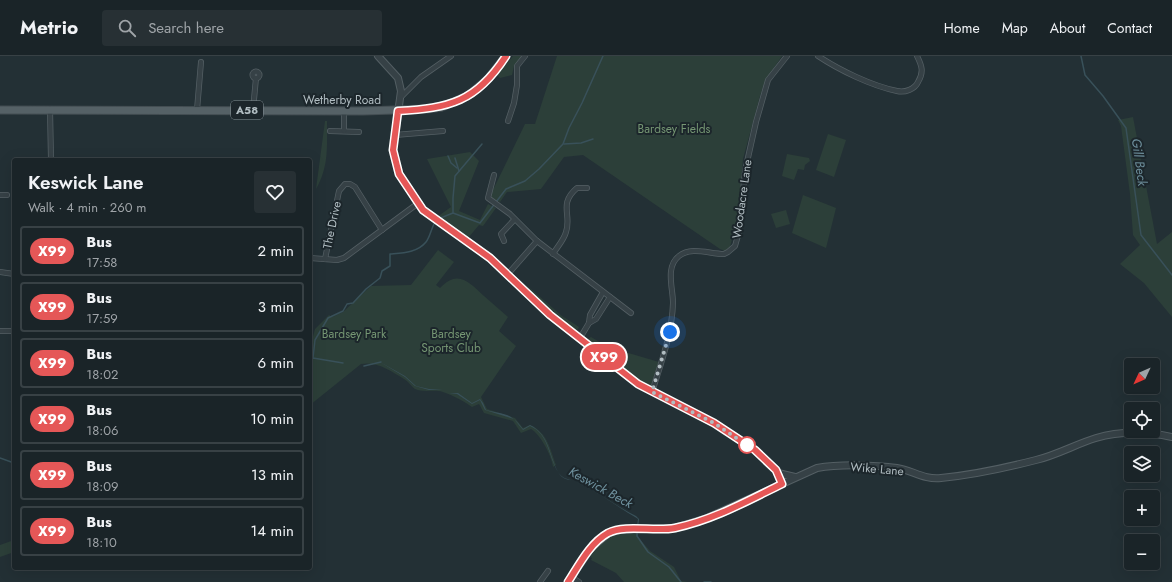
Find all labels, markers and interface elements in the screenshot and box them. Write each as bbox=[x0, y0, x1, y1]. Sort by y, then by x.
search box bbox=[102, 10, 382, 46]
text: Metrio bbox=[20, 14, 78, 41]
icon: search bbox=[116, 17, 138, 39]
text: Search here bbox=[148, 17, 224, 39]
text: Home bbox=[944, 18, 980, 38]
text: Map bbox=[1002, 18, 1028, 38]
text: About bbox=[1050, 18, 1085, 38]
text: Contact bbox=[1107, 18, 1152, 38]
street label: Wetherby Road bbox=[303, 91, 381, 109]
road number: A58 bbox=[231, 101, 263, 119]
park label: Bardsey Fields bbox=[638, 120, 711, 138]
water label: Gill Beck bbox=[1127, 137, 1152, 188]
street label: Woodacre Lane bbox=[728, 158, 756, 240]
text: Keswick Lane bbox=[28, 169, 144, 196]
button: heart bbox=[254, 171, 296, 213]
text: Walk · 4 min · 260 m bbox=[28, 198, 146, 217]
street label: The Drive bbox=[318, 199, 346, 251]
text: Bus bbox=[86, 231, 112, 253]
text: 2 min bbox=[257, 240, 294, 262]
text: X99 bbox=[38, 241, 66, 261]
text: 17:58 bbox=[86, 253, 117, 272]
text: Bus bbox=[86, 287, 112, 309]
text: 3 min bbox=[258, 296, 294, 318]
text: X99 bbox=[38, 297, 66, 317]
text: 17:59 bbox=[86, 309, 118, 328]
your location bbox=[660, 322, 680, 342]
park label: Bardsey Park bbox=[322, 325, 387, 343]
park label: Bardsey Sports Club bbox=[421, 325, 481, 357]
text: Bus bbox=[86, 343, 112, 365]
line badge: X99 bbox=[581, 344, 627, 370]
text: X99 bbox=[590, 347, 618, 367]
text: 6 min bbox=[257, 352, 294, 374]
text: X99 bbox=[38, 353, 66, 373]
north arrow bbox=[1124, 358, 1160, 394]
map controls bbox=[1124, 358, 1160, 570]
text: 18:02 bbox=[86, 365, 118, 384]
text: Bus bbox=[86, 399, 112, 421]
button: locate bbox=[1124, 402, 1160, 438]
text: 10 min bbox=[250, 408, 294, 430]
text: X99 bbox=[38, 409, 66, 429]
text: 18:06 bbox=[86, 421, 118, 440]
unlabelled marker bbox=[738, 436, 756, 454]
button: layers bbox=[1124, 446, 1160, 482]
text: Bus bbox=[86, 455, 112, 477]
street label: Wike Lane bbox=[850, 458, 904, 480]
water label: Keswick Beck bbox=[565, 462, 637, 513]
text: 13 min bbox=[251, 464, 294, 486]
text: X99 bbox=[38, 465, 66, 485]
text: 18:09 bbox=[86, 477, 118, 496]
button: + bbox=[1124, 490, 1160, 526]
text: Bus bbox=[86, 511, 112, 533]
text: 14 min bbox=[251, 520, 294, 542]
text: X99 bbox=[38, 521, 66, 541]
text: 18:10 bbox=[86, 533, 117, 552]
button: − bbox=[1124, 534, 1160, 570]

